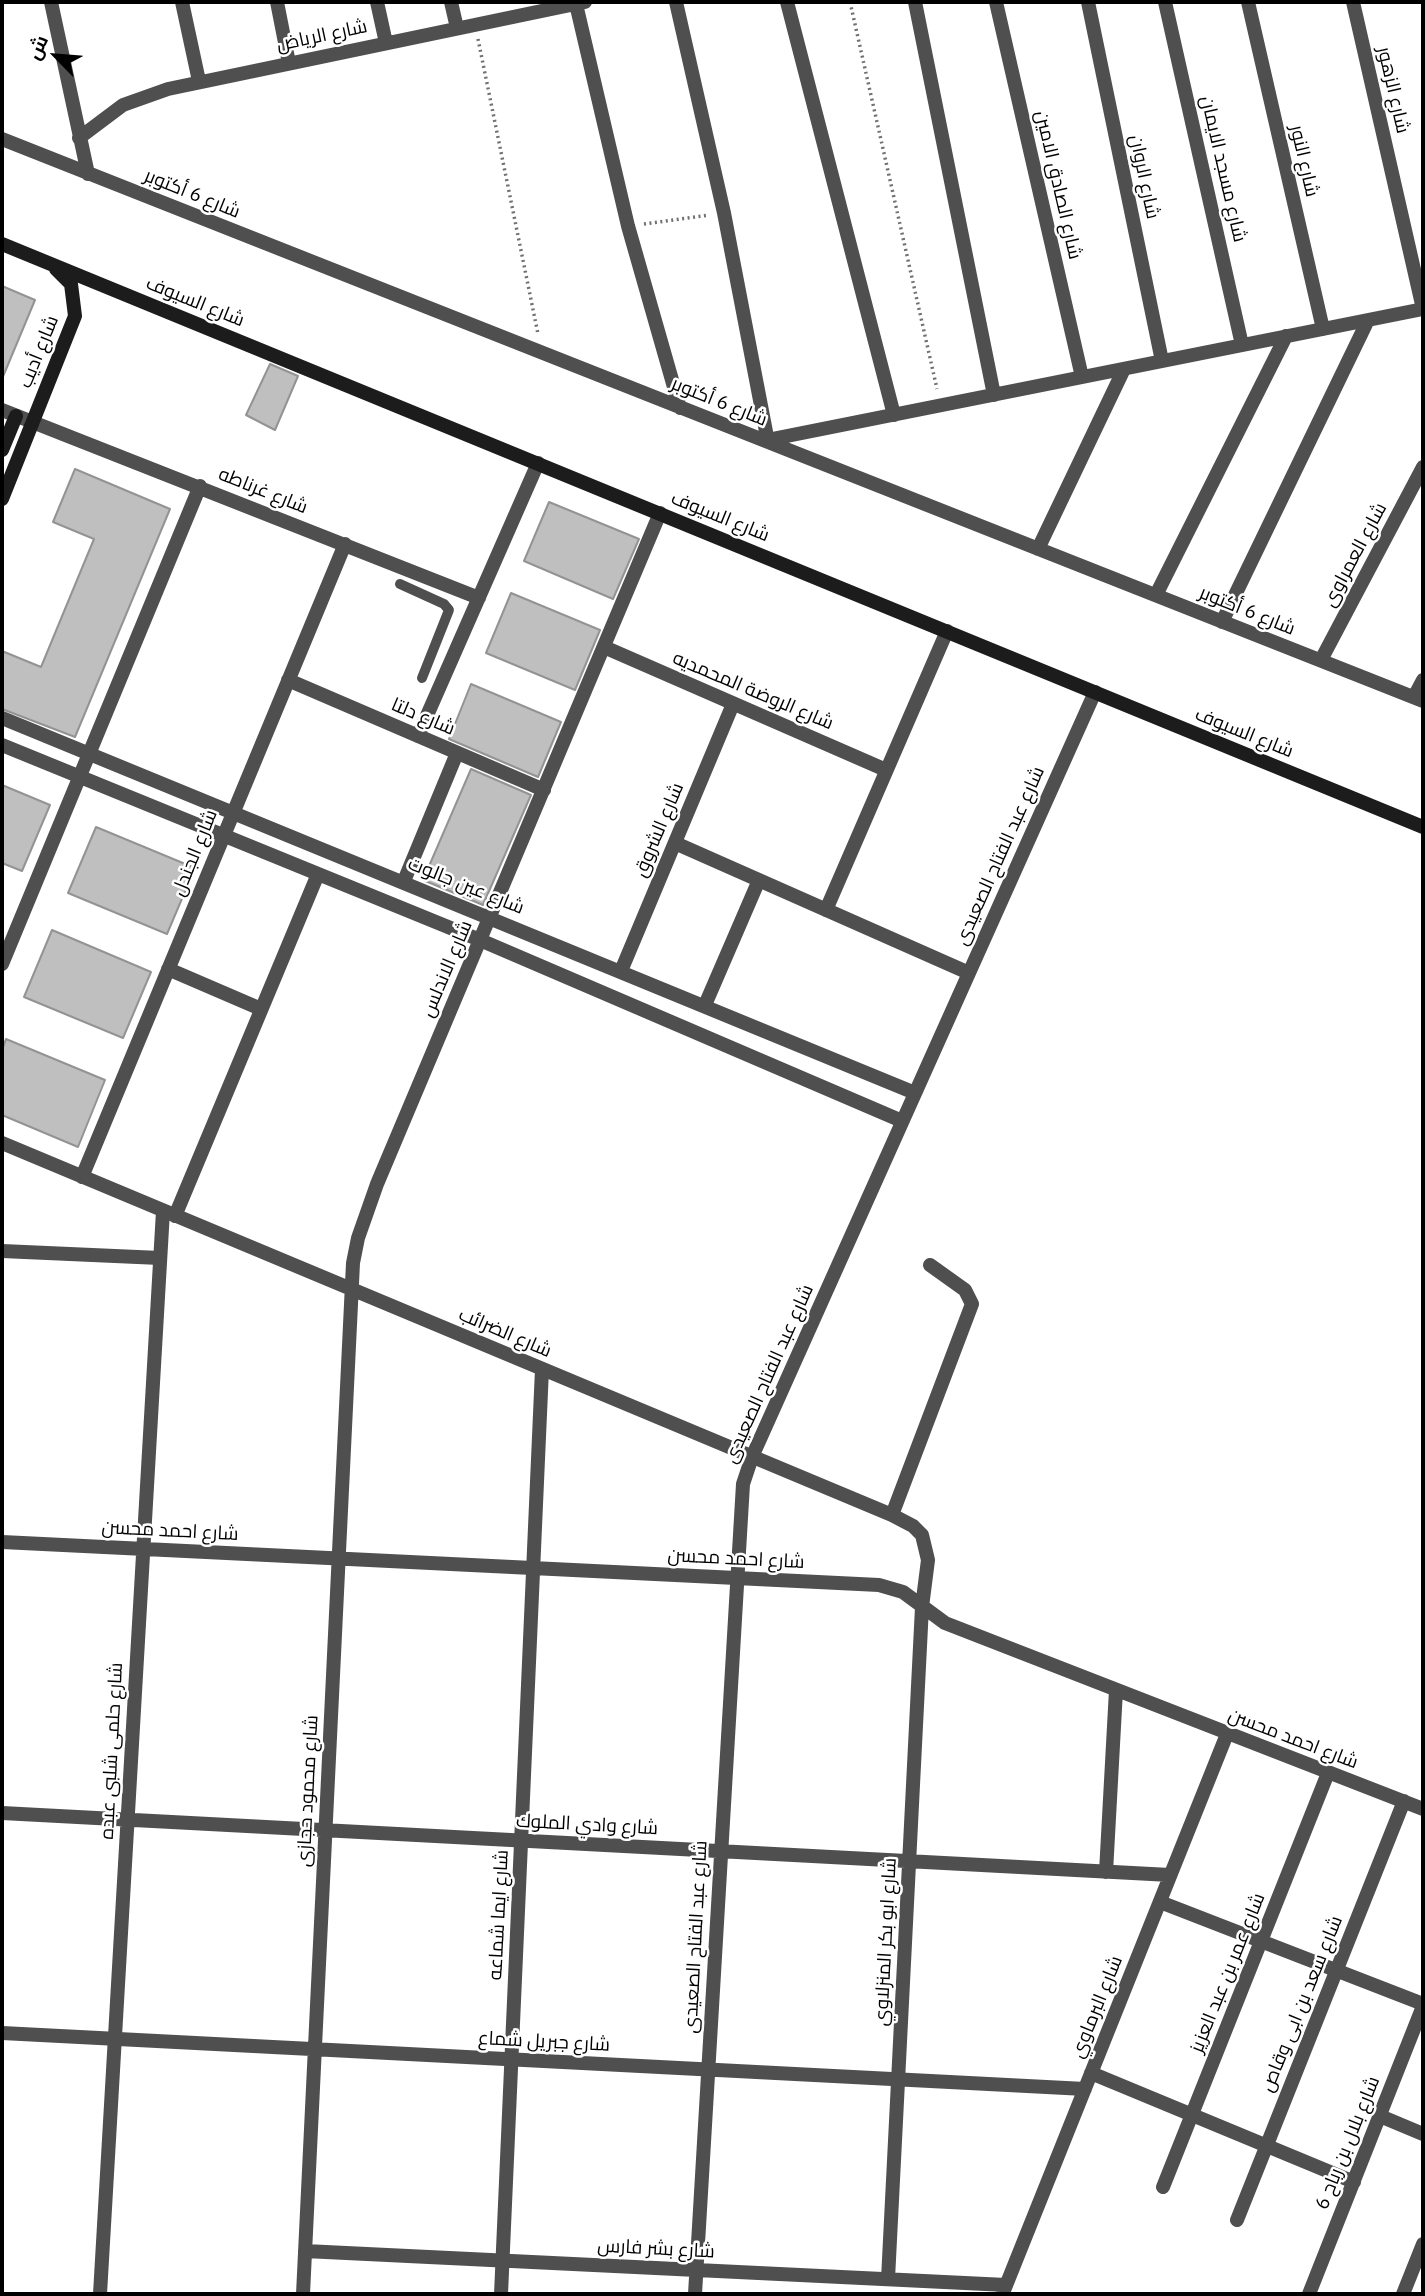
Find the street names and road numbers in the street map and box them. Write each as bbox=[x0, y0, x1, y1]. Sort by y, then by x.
street label: شارع الرياض bbox=[275, 15, 369, 57]
street label: شارع الزهور bbox=[1372, 44, 1414, 136]
street label: شارع مسجد الايمان bbox=[1195, 94, 1251, 244]
street label: شارع الصادق الامين bbox=[1030, 108, 1086, 262]
street label: شارع النور bbox=[1285, 123, 1323, 199]
street label: شارع الروان bbox=[1124, 133, 1164, 221]
street label: شارع 6 أكتوبر bbox=[141, 164, 243, 224]
street label: شارع السيوف bbox=[142, 272, 248, 332]
street label: شارع أديب bbox=[14, 312, 64, 392]
street label: شارع 6 أكتوبر bbox=[668, 372, 770, 432]
street label: شارع غرناطه bbox=[215, 463, 311, 519]
street label: شارع السيوف bbox=[667, 487, 773, 547]
street label: شارع العمراوى bbox=[1318, 499, 1392, 611]
street label: شارع 6 أكتوبر bbox=[1196, 581, 1298, 641]
street label: شارع الروضة المحمديه bbox=[669, 647, 837, 735]
street label: شارع دلتا bbox=[388, 693, 458, 741]
street label: شارع السيوف bbox=[1191, 703, 1297, 763]
street label: شارع عبد الفتاح الصعيدى bbox=[950, 763, 1050, 949]
street label: شارع الشروق bbox=[629, 779, 689, 881]
street label: شارع الجندل bbox=[167, 806, 223, 900]
street label: شارع عين جالوت bbox=[405, 852, 527, 920]
street label: شارع الاندلس bbox=[416, 917, 478, 1021]
street label: شارع عبد الفتاح الصعيدى bbox=[719, 1281, 819, 1467]
street label: شارع الضرائب bbox=[455, 1303, 555, 1363]
street label: شارع احمد محسن bbox=[101, 1516, 239, 1546]
street label: شارع احمد محسن bbox=[667, 1544, 805, 1574]
street label: شارع حلمى شلبى عبده bbox=[96, 1662, 128, 1840]
street label: شارع احمد محسن bbox=[1225, 1704, 1361, 1774]
street label: شارع محمود حجازى bbox=[293, 1714, 323, 1868]
street label: شارع وادي الملوك bbox=[515, 1810, 659, 1840]
street label: شارع عبد الفتاح الصعيدى bbox=[680, 1840, 712, 2034]
street label: شارع ايما شماعه bbox=[484, 1849, 514, 1981]
street label: شارع ابو بكر المنزلاوي bbox=[870, 1857, 902, 2027]
street label: شارع عمر بن عبد العزيز bbox=[1186, 1890, 1270, 2056]
street label: شارع سعد بن ابى وقاص bbox=[1256, 1913, 1348, 2095]
street label: شارع البرماوي bbox=[1066, 1953, 1128, 2061]
street label: شارع جبريل شماع bbox=[477, 2027, 611, 2057]
street label: شارع بلال بن رباح 6 bbox=[1311, 2073, 1385, 2213]
street label: شارع بشر فارس bbox=[597, 2235, 715, 2263]

